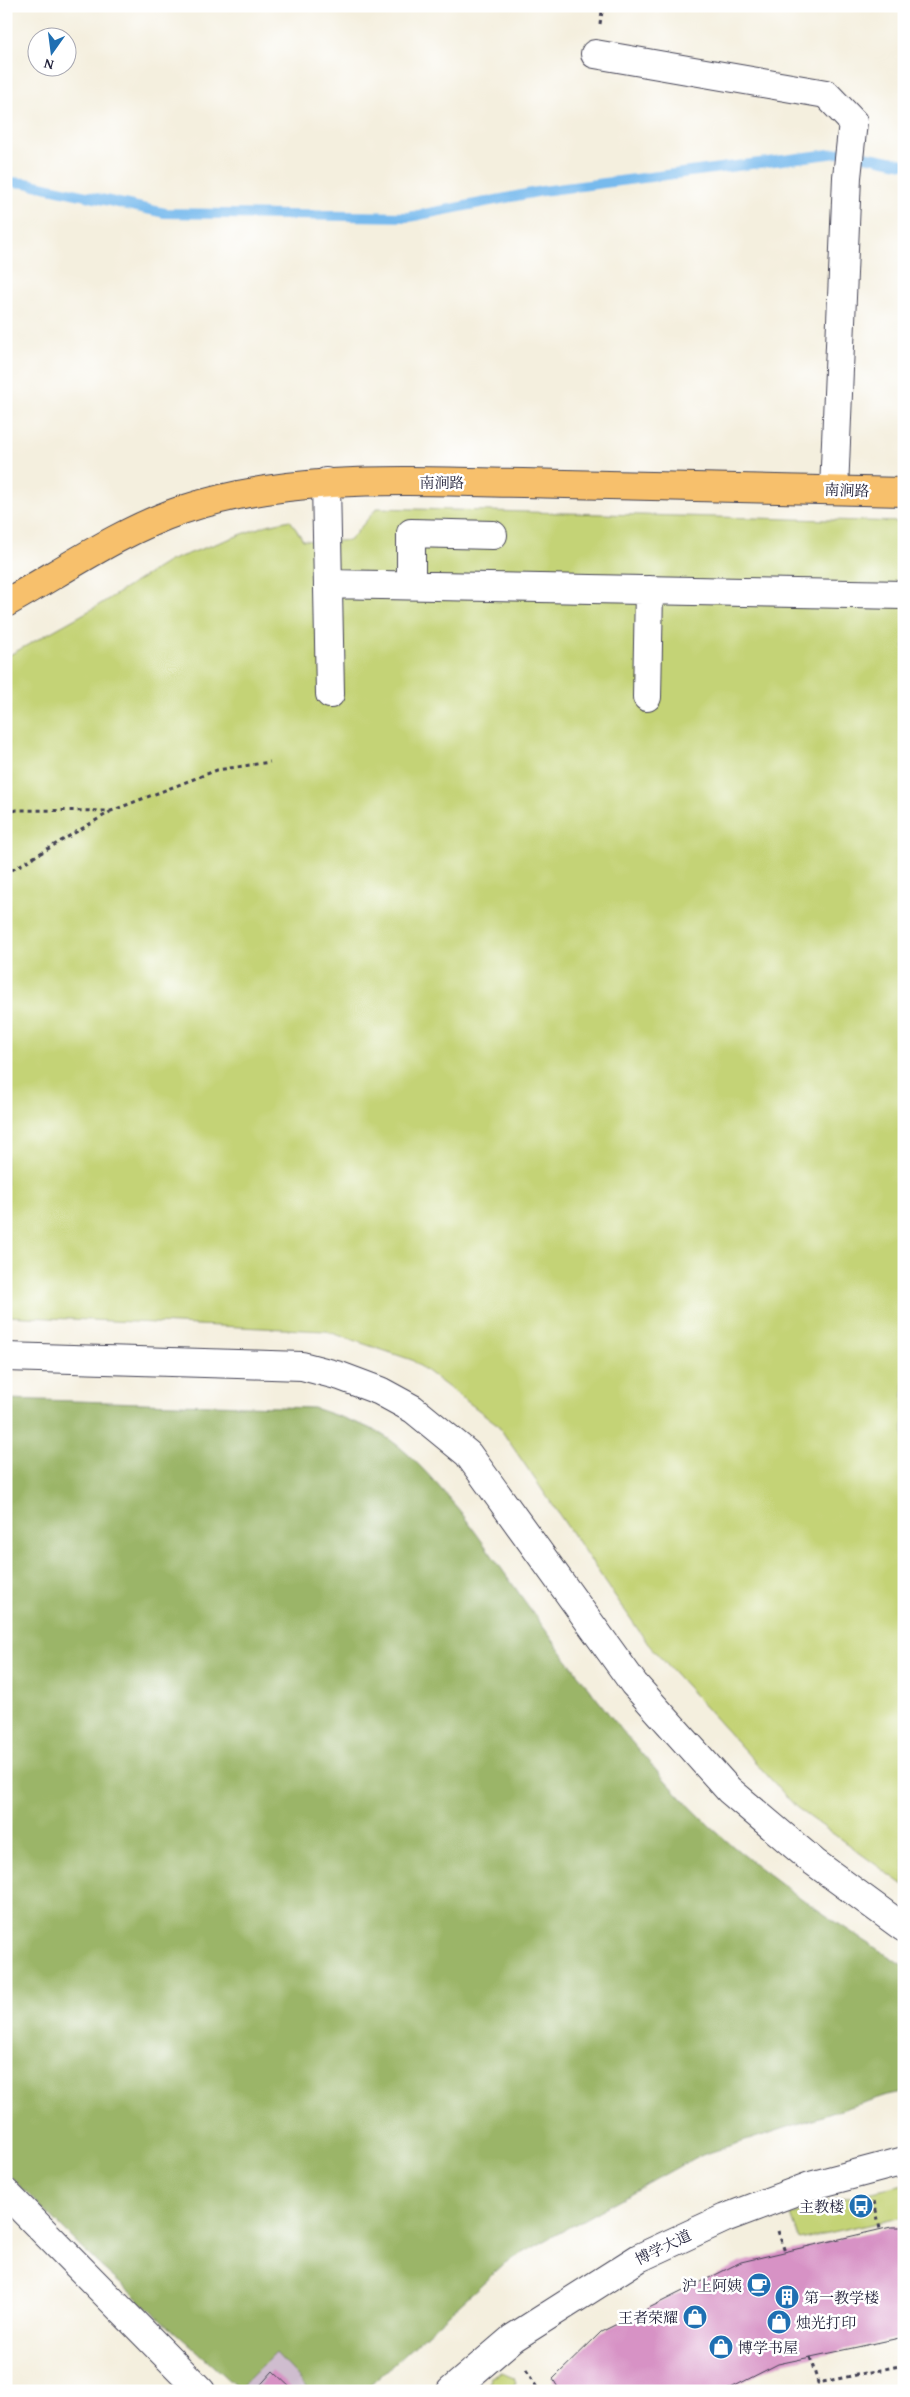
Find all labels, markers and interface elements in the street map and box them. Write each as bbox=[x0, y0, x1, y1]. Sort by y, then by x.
north arrow bbox=[28, 28, 78, 78]
text: N bbox=[41, 54, 56, 75]
street label: 南涧路 bbox=[419, 472, 465, 493]
street label: 南涧路 bbox=[824, 479, 870, 501]
bus stop icon: 主教楼 bbox=[848, 2193, 874, 2219]
place label: 主教楼 bbox=[799, 2196, 844, 2217]
street label: 博学大道 bbox=[631, 2224, 695, 2270]
cafe icon: 沪上阿姨 bbox=[746, 2272, 772, 2298]
place label: 沪上阿姨 bbox=[682, 2275, 742, 2296]
building icon: 第一教学楼 bbox=[774, 2284, 800, 2310]
place label: 第一教学楼 bbox=[804, 2287, 879, 2308]
shop icon: 王者荣耀 bbox=[682, 2304, 708, 2330]
place label: 王者荣耀 bbox=[618, 2307, 678, 2328]
shop icon: 烛光打印 bbox=[766, 2309, 792, 2335]
place label: 烛光打印 bbox=[796, 2312, 856, 2333]
shop icon: 博学书屋 bbox=[708, 2334, 734, 2360]
place label: 博学书屋 bbox=[738, 2337, 798, 2358]

